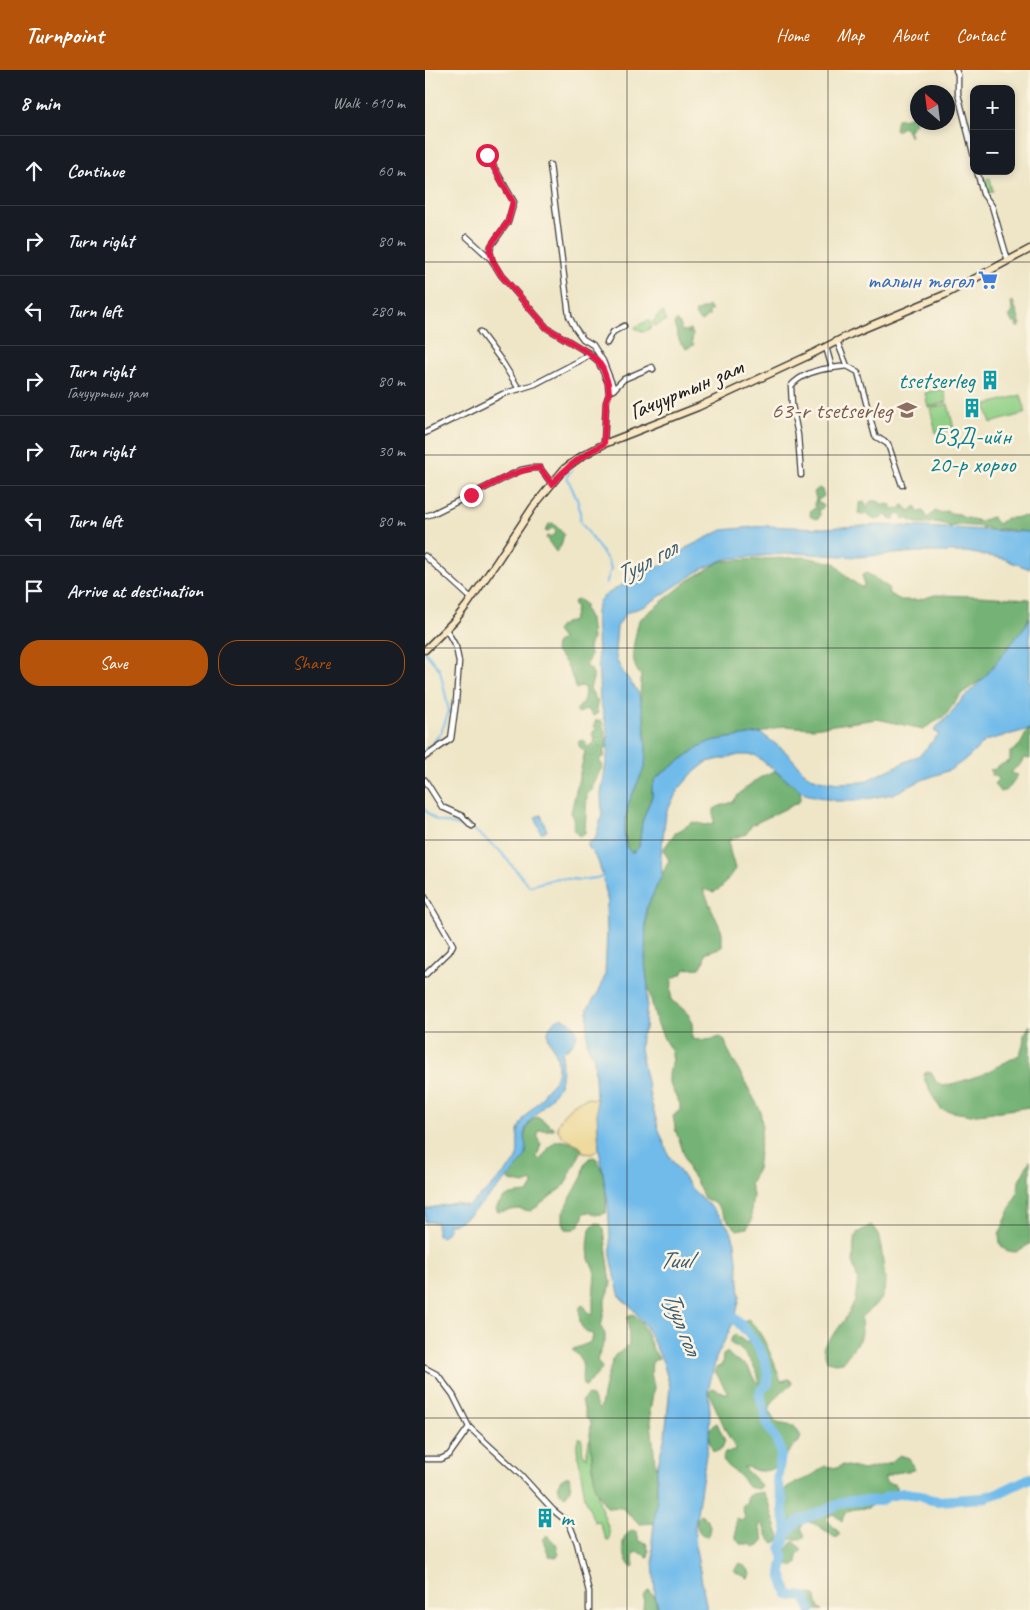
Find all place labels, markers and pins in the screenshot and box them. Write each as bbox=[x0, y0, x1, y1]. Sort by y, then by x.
place label: талын төгөл bbox=[867, 265, 974, 295]
supermarket icon: талын төгөл bbox=[977, 269, 999, 291]
place label: tsetserleg bbox=[898, 365, 976, 395]
building icon: tsetserleg bbox=[979, 369, 1001, 391]
place label: 63-r tsetserleg bbox=[771, 395, 894, 425]
building icon: БЗД-ийн 20-р хороо bbox=[961, 397, 983, 419]
school or university icon: 63-r tsetserleg bbox=[896, 399, 918, 421]
place label: БЗД-ийн 20-р хороо bbox=[928, 421, 1017, 479]
place label: m bbox=[560, 1503, 576, 1533]
building icon: m bbox=[534, 1507, 556, 1529]

